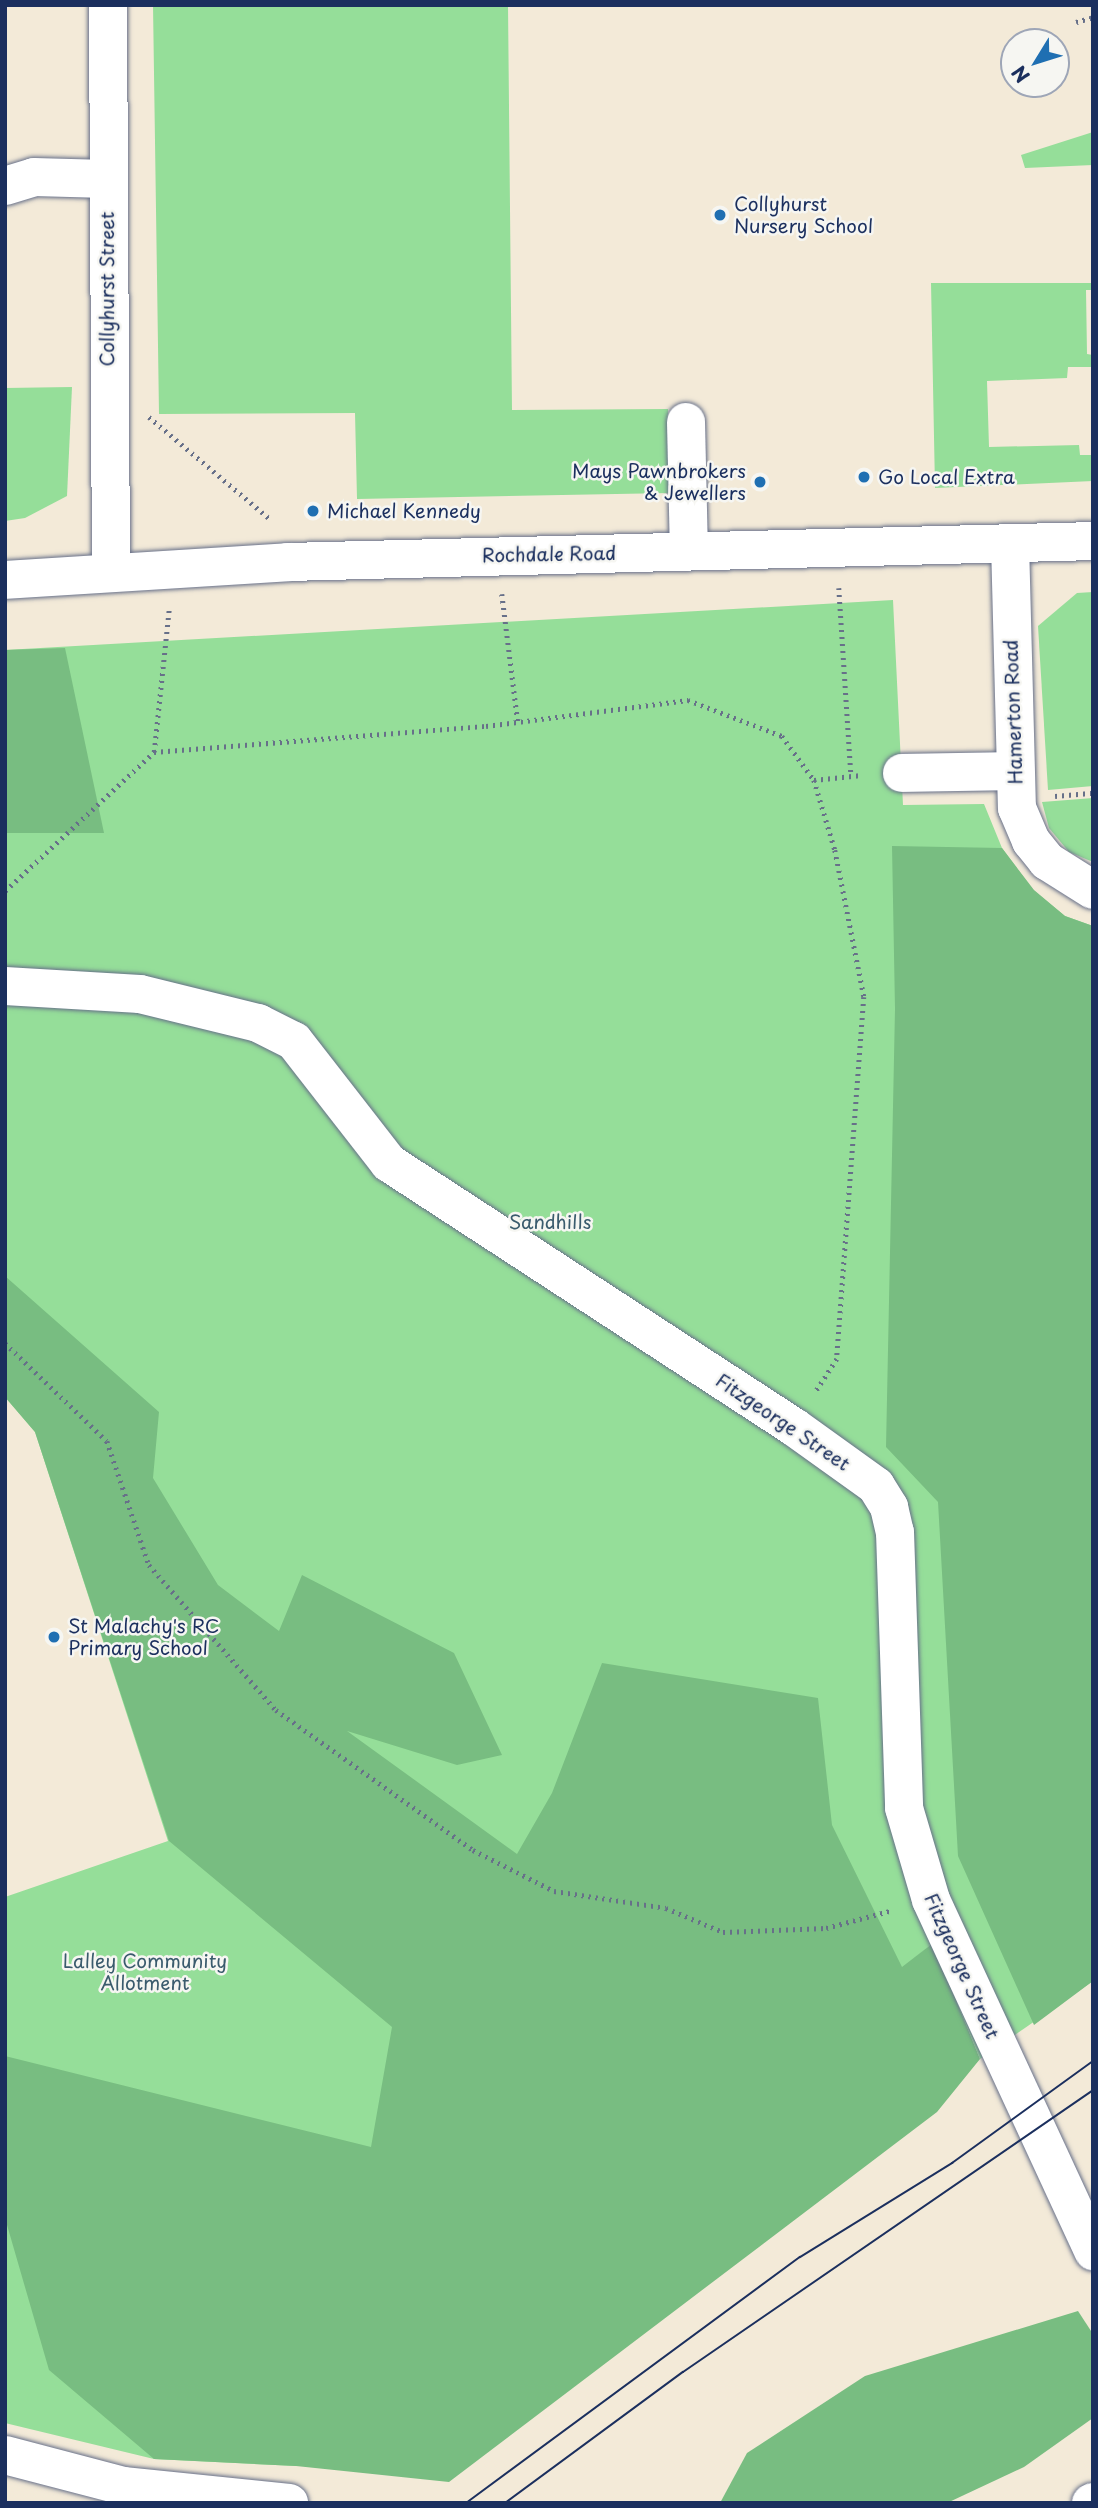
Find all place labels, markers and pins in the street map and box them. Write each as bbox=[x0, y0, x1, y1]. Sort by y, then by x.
place label: Collyhurst Nursery School bbox=[734, 193, 873, 237]
marker: Collyhurst Nursery School bbox=[712, 207, 728, 223]
place label: Mays Pawnbrokers & Jewellers bbox=[573, 460, 746, 504]
place label: Go Local Extra bbox=[878, 466, 1015, 488]
marker: Go Local Extra bbox=[856, 469, 872, 485]
marker: Mays Pawnbrokers & Jewellers bbox=[752, 474, 768, 490]
place label: Michael Kennedy bbox=[327, 500, 480, 522]
marker: Michael Kennedy bbox=[305, 503, 321, 519]
place label: St Malachy's RC Primary School bbox=[68, 1615, 220, 1659]
marker: St Malachy's RC Primary School bbox=[46, 1629, 62, 1645]

